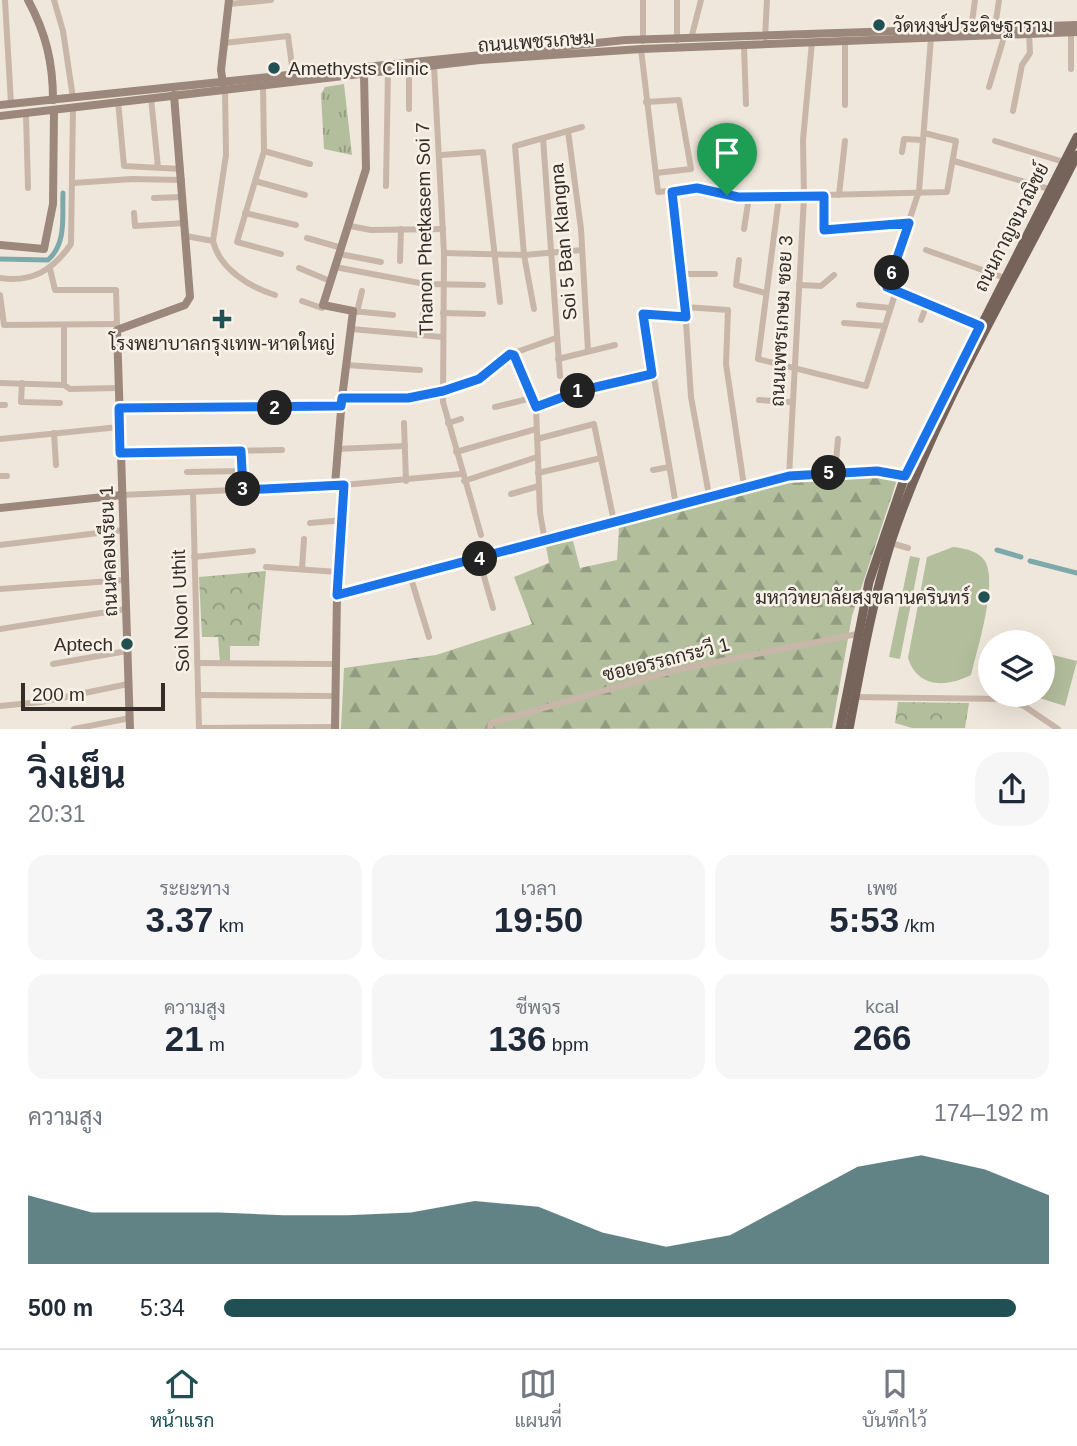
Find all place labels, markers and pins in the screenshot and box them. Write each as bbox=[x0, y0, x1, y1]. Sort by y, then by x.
place label: วัดหงษ์ประดิษฐาราม bbox=[893, 13, 1053, 38]
marker: วัดหงษ์ประดิษฐาราม bbox=[871, 17, 887, 33]
place label: Amethysts Clinic bbox=[288, 58, 428, 79]
marker: Amethysts Clinic bbox=[266, 60, 282, 76]
pin bbox=[697, 123, 757, 195]
pin: 6 bbox=[874, 256, 910, 290]
marker: โรงพยาบาลกรุงเทพ-หาดใหญ่ bbox=[212, 309, 232, 329]
place label: โรงพยาบาลกรุงเทพ-หาดใหญ่ bbox=[108, 331, 335, 356]
pin: 1 bbox=[560, 374, 596, 408]
pin: 2 bbox=[258, 390, 292, 426]
pin: 5 bbox=[812, 456, 846, 490]
pin: 3 bbox=[226, 472, 260, 506]
pin: 4 bbox=[462, 542, 498, 576]
place label: มหาวิทยาลัยสงขลานครินทร์ bbox=[755, 585, 970, 608]
marker: มหาวิทยาลัยสงขลานครินทร์ bbox=[976, 589, 992, 605]
place label: Aptech bbox=[54, 634, 113, 655]
marker: Aptech bbox=[119, 636, 135, 652]

